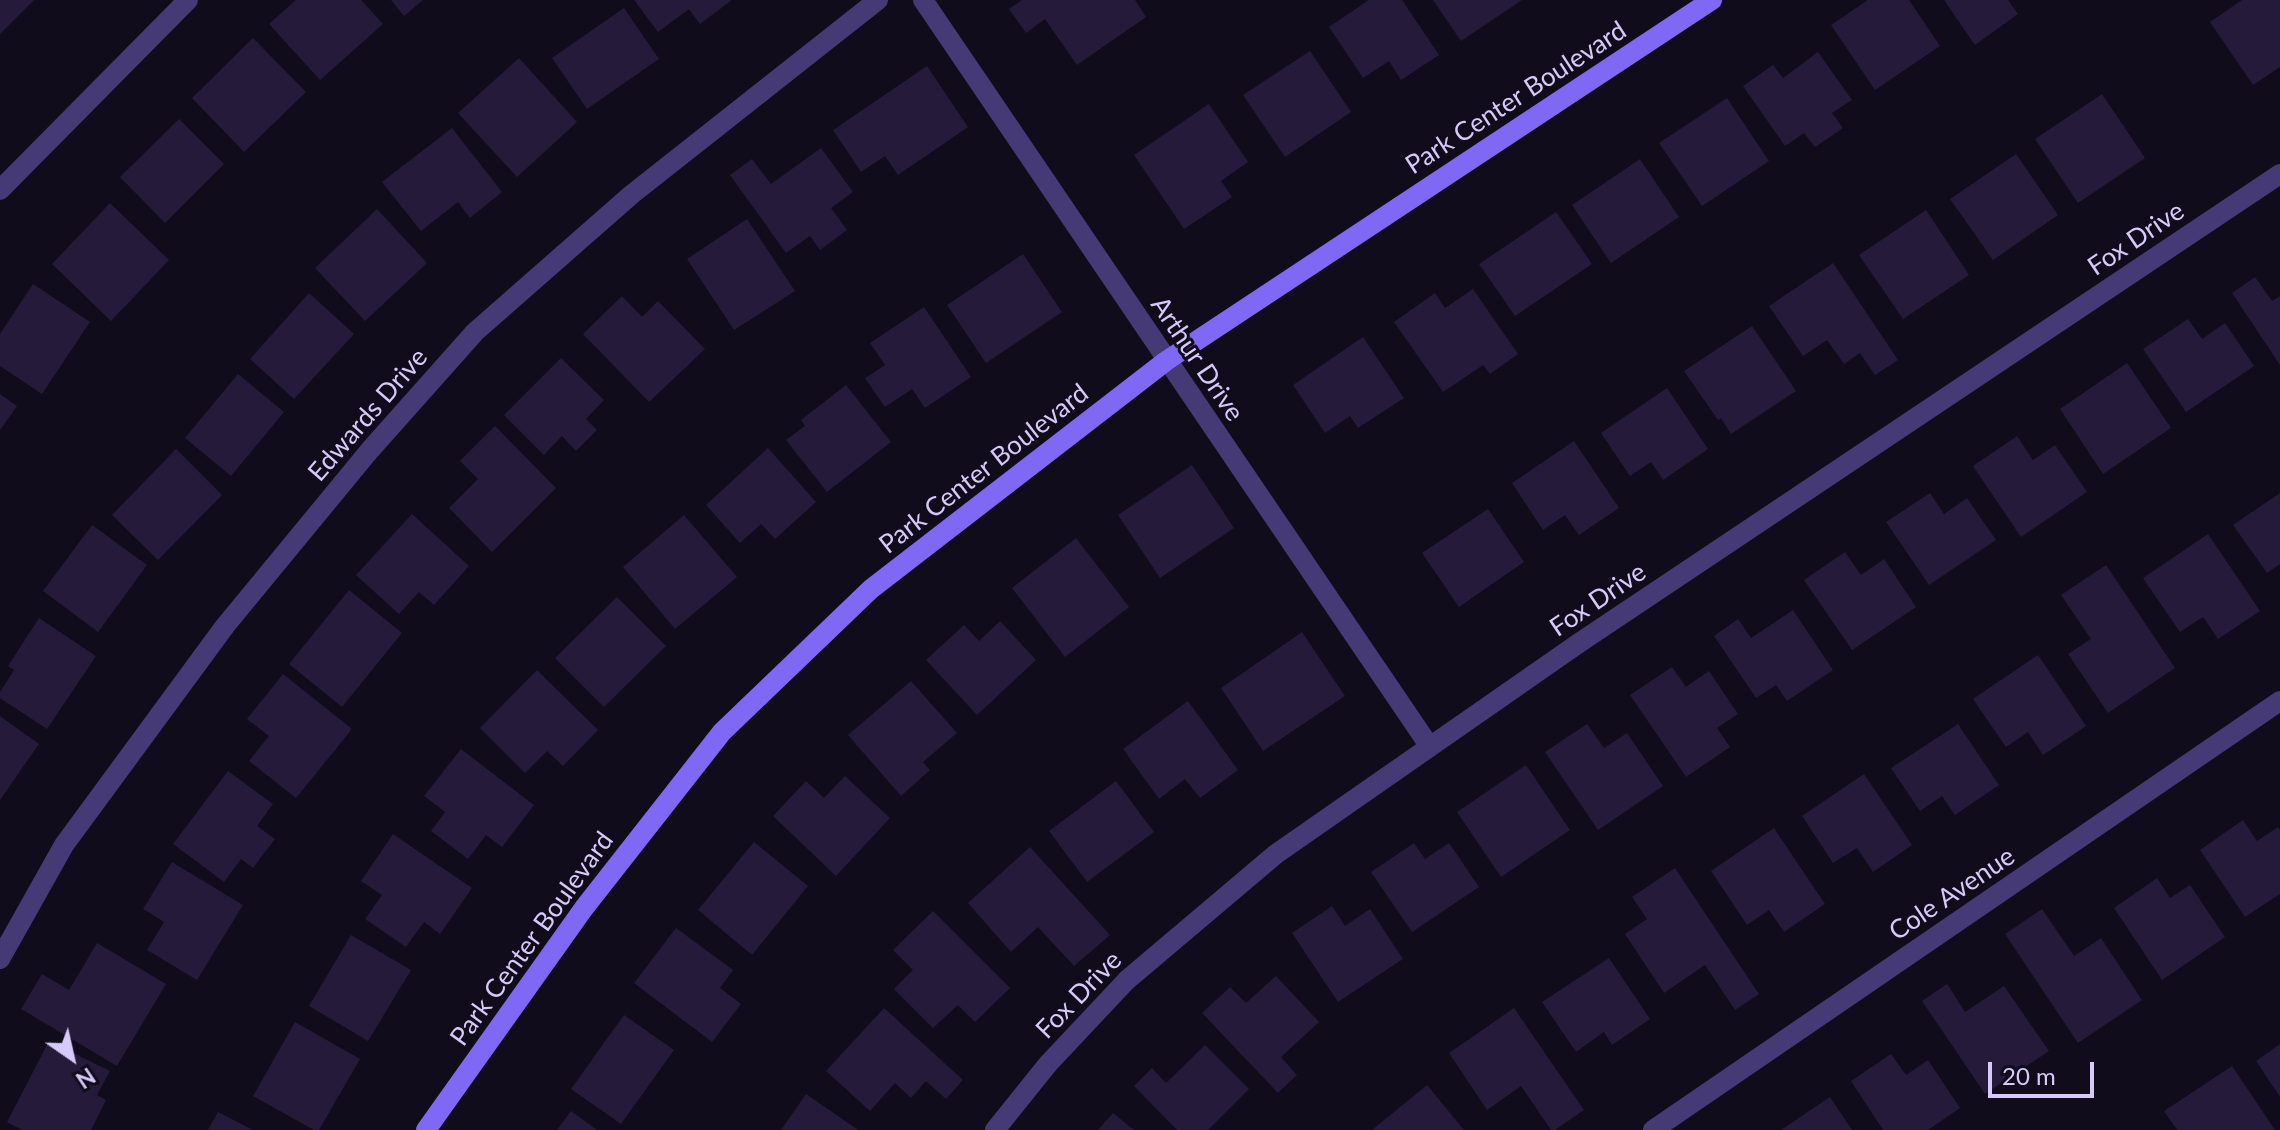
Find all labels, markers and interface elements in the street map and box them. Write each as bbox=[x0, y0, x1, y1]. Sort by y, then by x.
street label: Park Center Boulevard bbox=[1400, 15, 1632, 181]
street label: Fox Drive bbox=[2082, 196, 2190, 282]
street label: Arthur Drive bbox=[1144, 291, 1250, 427]
street label: Edwards Drive bbox=[302, 342, 434, 488]
street label: Park Center Boulevard bbox=[873, 378, 1095, 560]
street label: Fox Drive bbox=[1544, 557, 1652, 643]
street label: Park Center Boulevard bbox=[444, 826, 620, 1052]
street label: Cole Avenue bbox=[1883, 841, 2021, 947]
street label: Fox Drive bbox=[1030, 945, 1128, 1045]
north arrow bbox=[32, 1018, 112, 1098]
scale bar bbox=[1992, 1046, 2098, 1096]
text: 20 m bbox=[2002, 1061, 2056, 1090]
text: N bbox=[71, 1062, 100, 1094]

